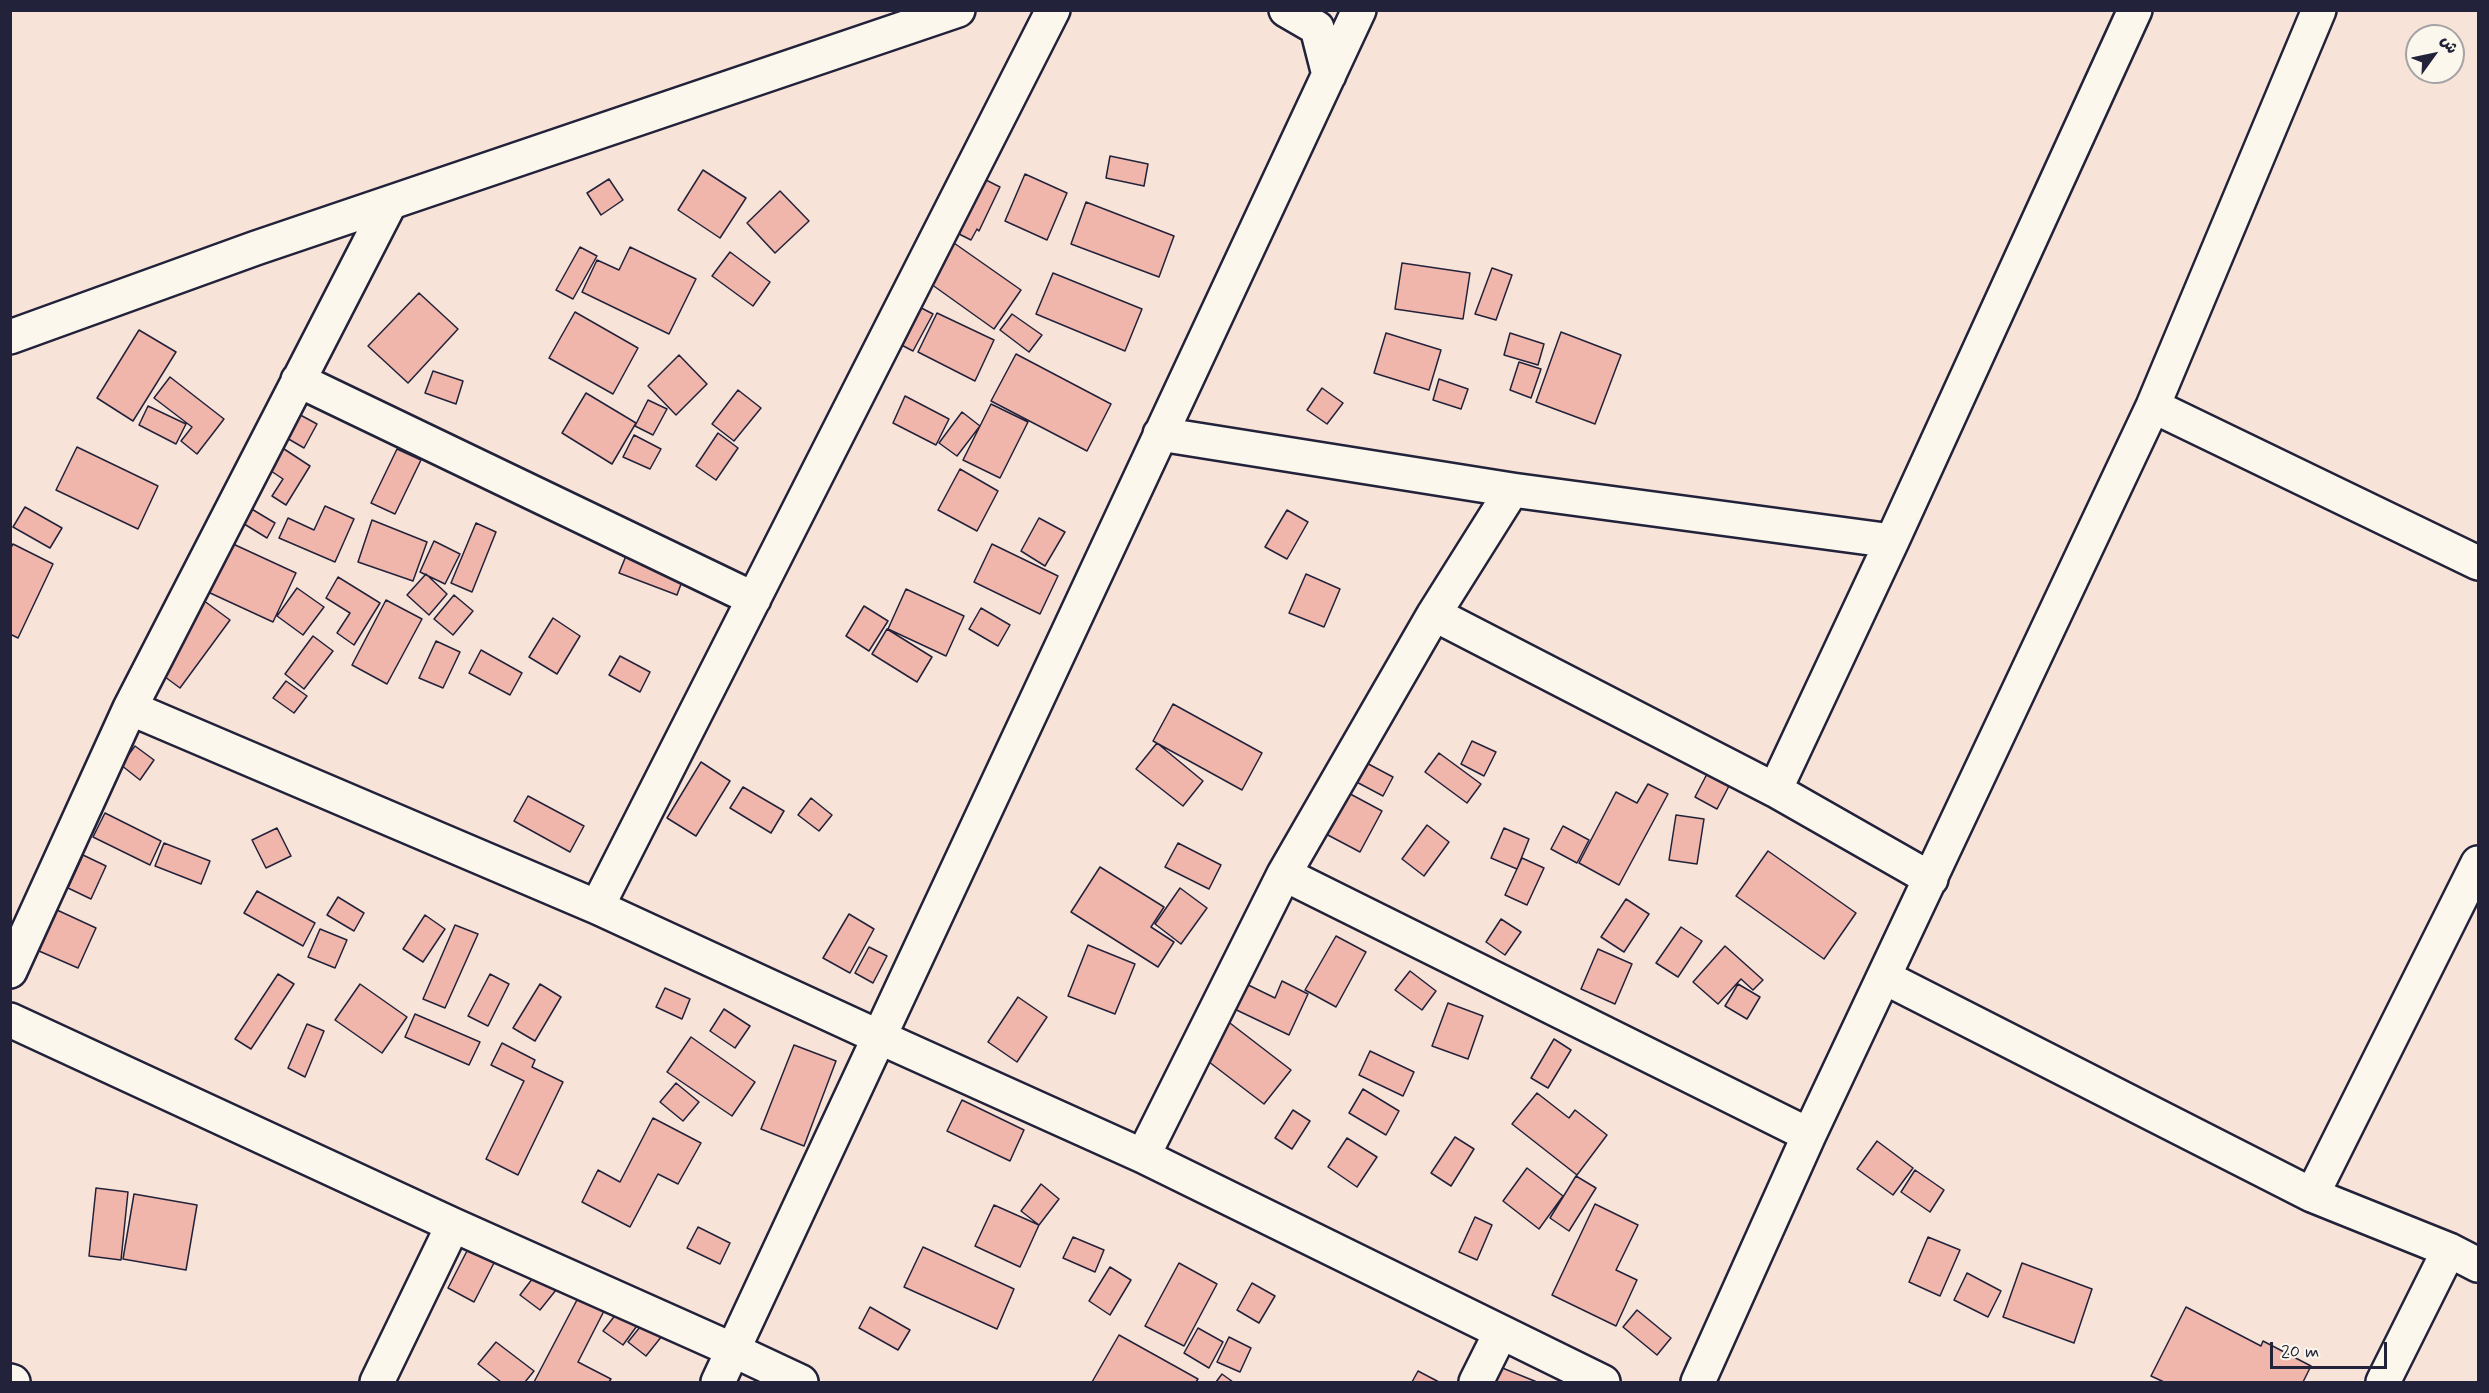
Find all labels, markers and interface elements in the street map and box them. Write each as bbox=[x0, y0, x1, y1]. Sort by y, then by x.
north arrow bbox=[2405, 24, 2465, 84]
text: ش bbox=[2435, 32, 2462, 58]
scale bar bbox=[2273, 1330, 2390, 1368]
text: 20 m bbox=[2281, 1340, 2319, 1364]

